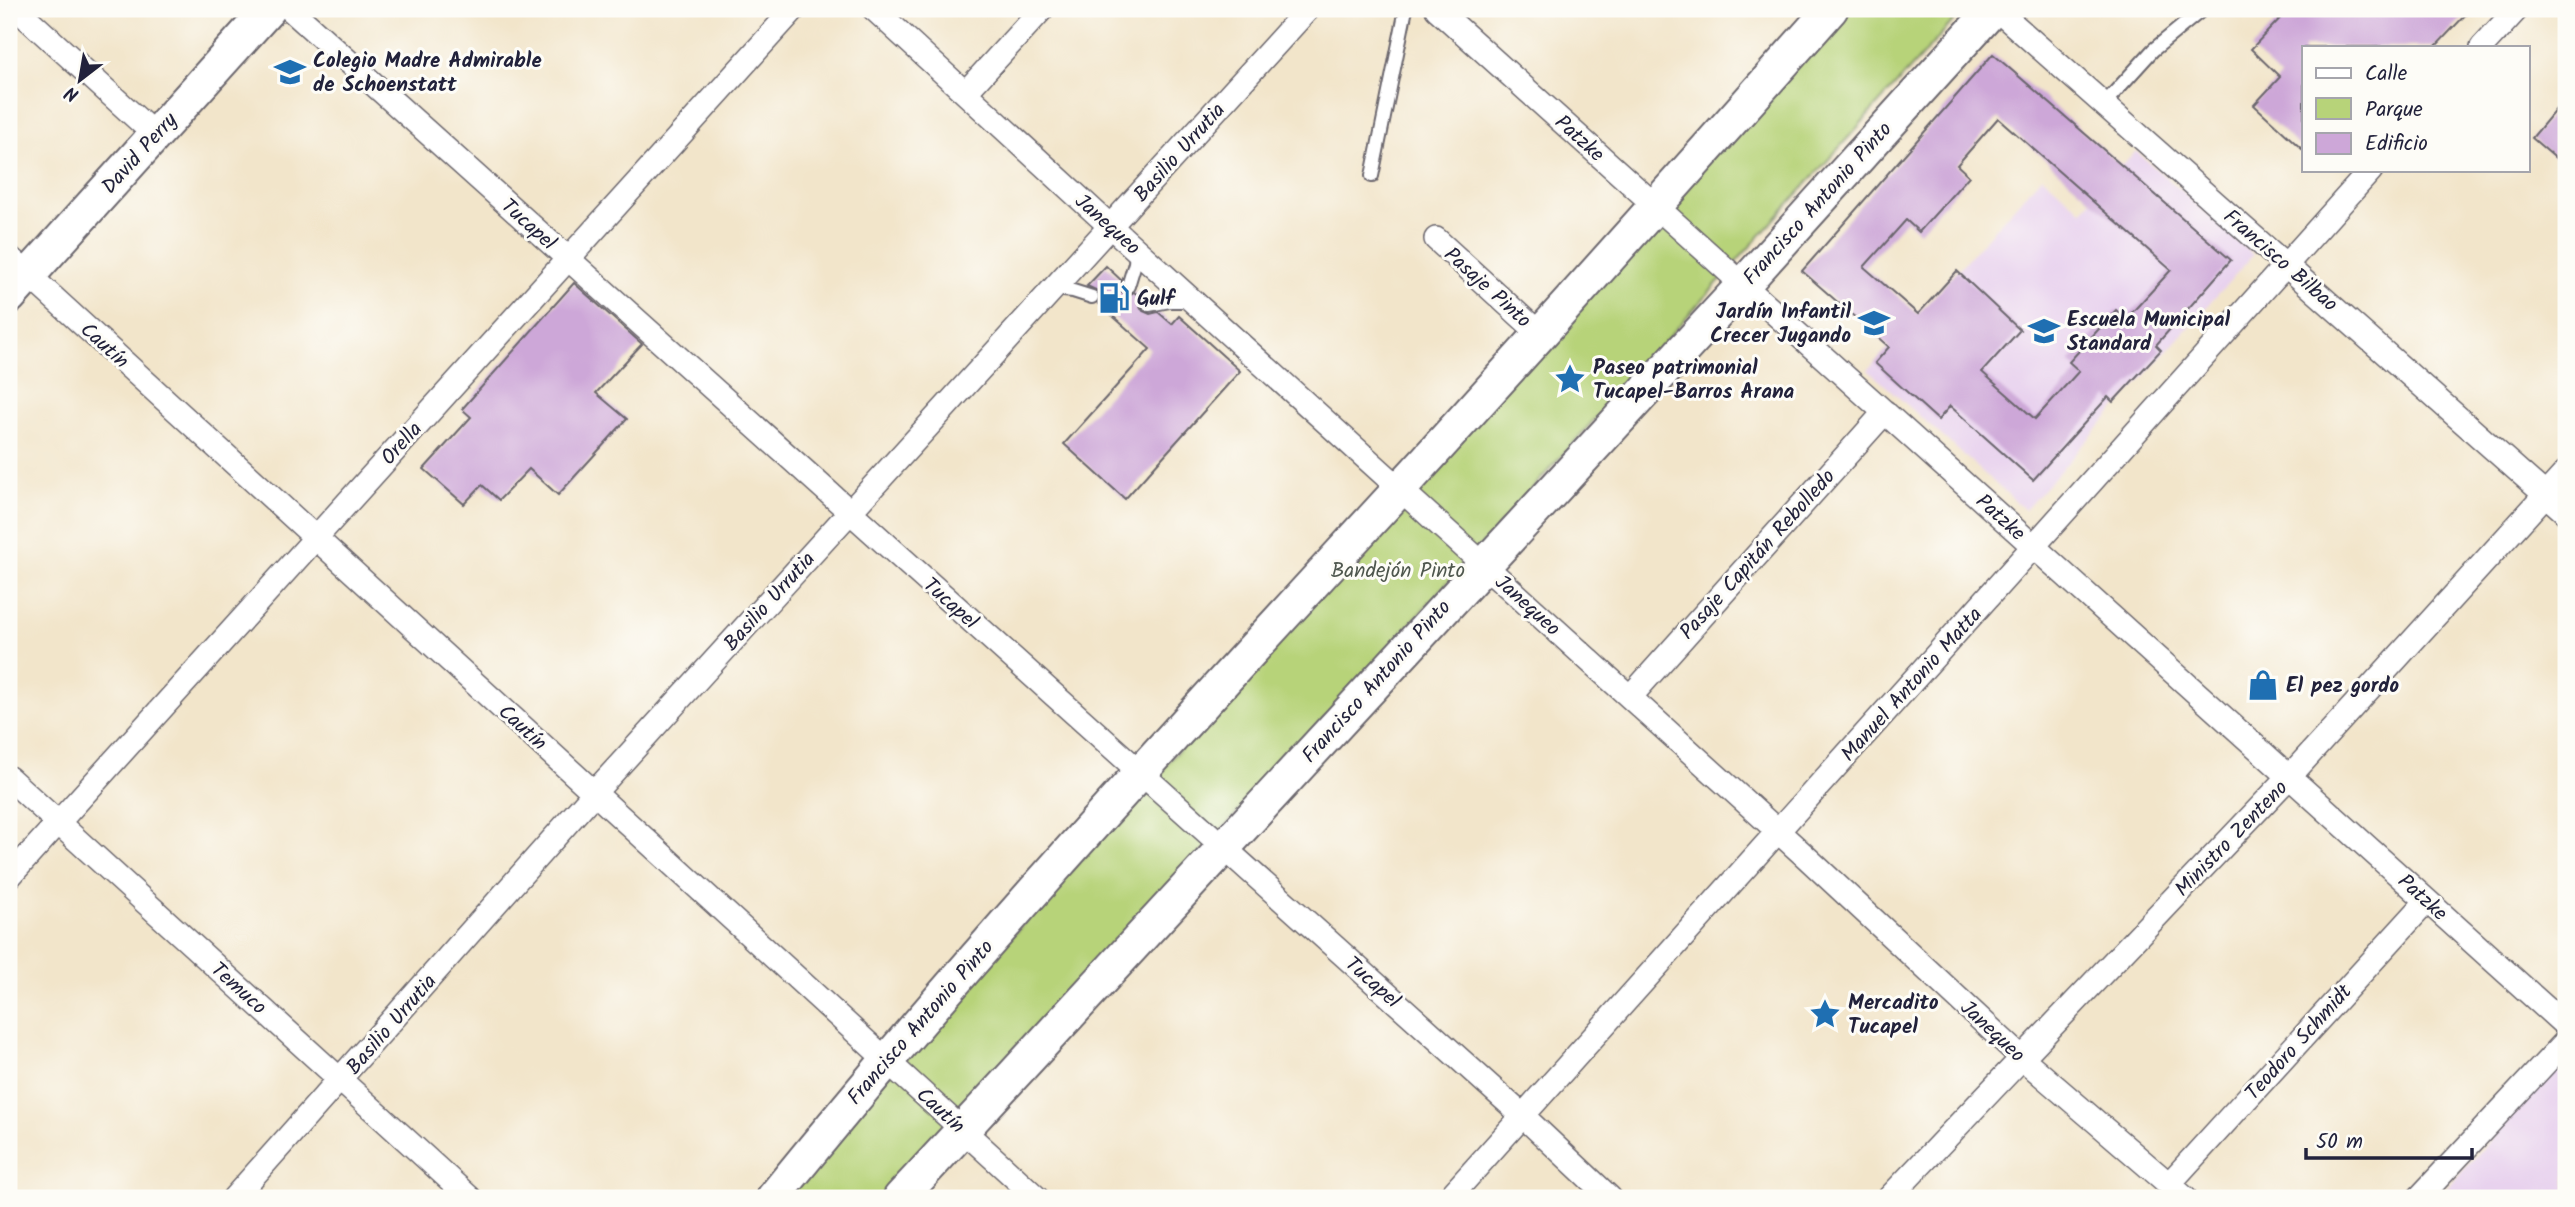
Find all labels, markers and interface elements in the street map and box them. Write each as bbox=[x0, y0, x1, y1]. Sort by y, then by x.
place label: Colegio Madre Admirable de Schoenstatt bbox=[313, 45, 542, 102]
north arrow bbox=[46, 46, 116, 116]
legend bbox=[2302, 46, 2530, 172]
school or university icon: Colegio Madre Admirable de Schoenstatt bbox=[273, 55, 307, 89]
text: Calle bbox=[2365, 58, 2408, 91]
text: N bbox=[59, 77, 85, 109]
text: Parque bbox=[2365, 94, 2423, 127]
street label: Basilio Urrutia bbox=[1126, 96, 1234, 210]
street label: David Perry bbox=[94, 105, 186, 202]
street label: Patzke bbox=[1546, 107, 1612, 171]
street label: Francisco Antonio Pinto bbox=[1735, 115, 1901, 293]
text: Edificio bbox=[2365, 128, 2428, 161]
street label: Janequeo bbox=[1066, 186, 1148, 264]
street label: Tucapel bbox=[493, 191, 563, 259]
street label: Francisco Bilbao bbox=[2215, 202, 2345, 321]
street label: Pasaje Pinto bbox=[1436, 240, 1538, 337]
fuel station icon: Gulf bbox=[1097, 281, 1131, 315]
place label: Gulf bbox=[1137, 283, 1176, 316]
place label: Jardín Infantil Crecer Jugando bbox=[1710, 296, 1851, 353]
place label: Escuela Municipal Standard bbox=[2067, 304, 2230, 361]
school or university icon: Jardín Infantil Crecer Jugando bbox=[1857, 306, 1891, 340]
school or university icon: Escuela Municipal Standard bbox=[2027, 314, 2061, 348]
street label: Cautín bbox=[72, 315, 136, 377]
place label: Paseo patrimonial Tucapel-Barros Arana bbox=[1593, 352, 1795, 409]
place icon: Paseo patrimonial Tucapel-Barros Arana bbox=[1553, 362, 1587, 396]
street label: Orella bbox=[373, 415, 431, 473]
street label: Pasaje Capitán Rebolledo bbox=[1672, 462, 1844, 648]
street label: Patzke bbox=[1967, 486, 2033, 550]
street label: Basilio Urrutia bbox=[716, 545, 824, 659]
park label: Bandejón Pinto bbox=[1331, 555, 1465, 588]
street label: Janequeo bbox=[1486, 567, 1568, 645]
street label: Tucapel bbox=[915, 570, 985, 638]
street label: Francisco Antonio Pinto bbox=[1294, 593, 1460, 771]
street label: Manuel Antonio Matta bbox=[1833, 600, 1991, 770]
shop icon: El pez gordo bbox=[2246, 668, 2280, 702]
place label: El pez gordo bbox=[2286, 670, 2400, 703]
street label: Cautín bbox=[490, 697, 554, 759]
street label: Ministro Zenteno bbox=[2168, 773, 2297, 905]
street label: Patzke bbox=[2389, 866, 2455, 930]
street label: Francisco Antonio Pinto bbox=[840, 933, 1003, 1113]
street label: Tucapel bbox=[1337, 949, 1407, 1017]
street label: Temuco bbox=[202, 955, 274, 1024]
street label: Basilio Urrutia bbox=[339, 967, 446, 1083]
street label: Teodoro Schmidt bbox=[2238, 977, 2361, 1109]
place label: Mercadito Tucapel bbox=[1848, 987, 1939, 1044]
street label: Janequeo bbox=[1952, 993, 2032, 1071]
place icon: Mercadito Tucapel bbox=[1808, 997, 1842, 1031]
street label: Cautín bbox=[908, 1080, 972, 1142]
scale bar bbox=[2306, 1116, 2472, 1160]
text: 50 m bbox=[2316, 1126, 2363, 1159]

